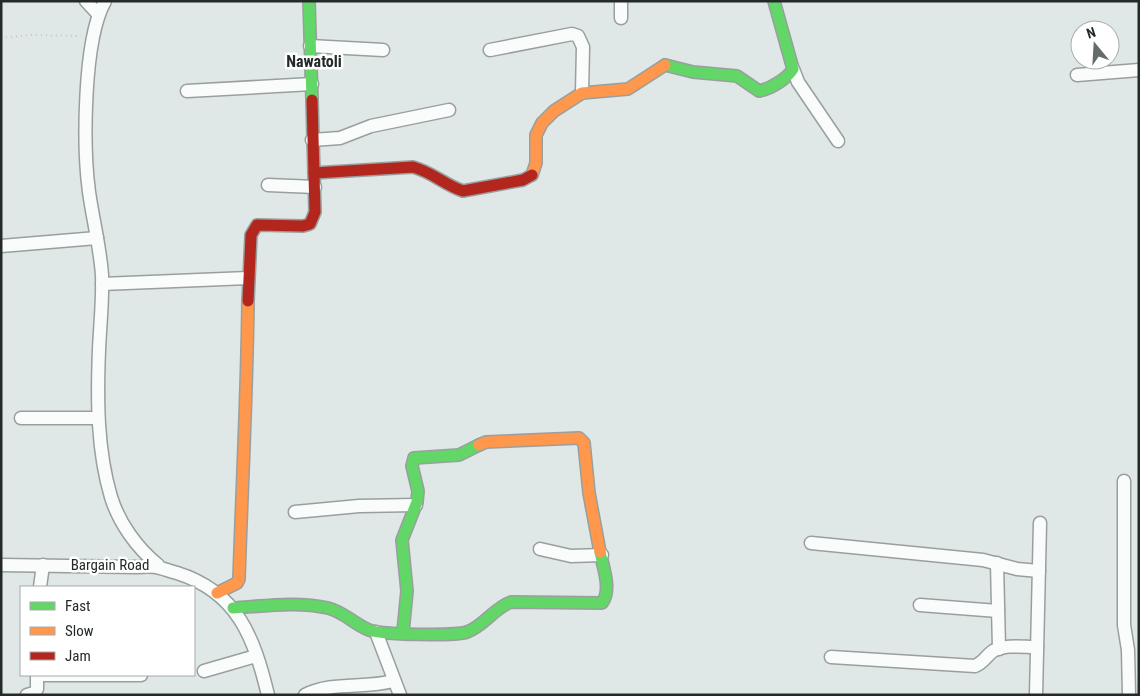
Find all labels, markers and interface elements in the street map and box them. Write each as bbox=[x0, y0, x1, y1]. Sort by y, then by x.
north arrow bbox=[1070, 20, 1120, 70]
text: N bbox=[1084, 24, 1098, 42]
district label: Nawatoli bbox=[286, 52, 342, 71]
street label: Bargain Road bbox=[71, 556, 149, 574]
legend bbox=[20, 586, 195, 676]
text: Fast bbox=[65, 597, 90, 615]
text: Slow bbox=[65, 622, 94, 640]
text: Jam bbox=[65, 647, 91, 665]

